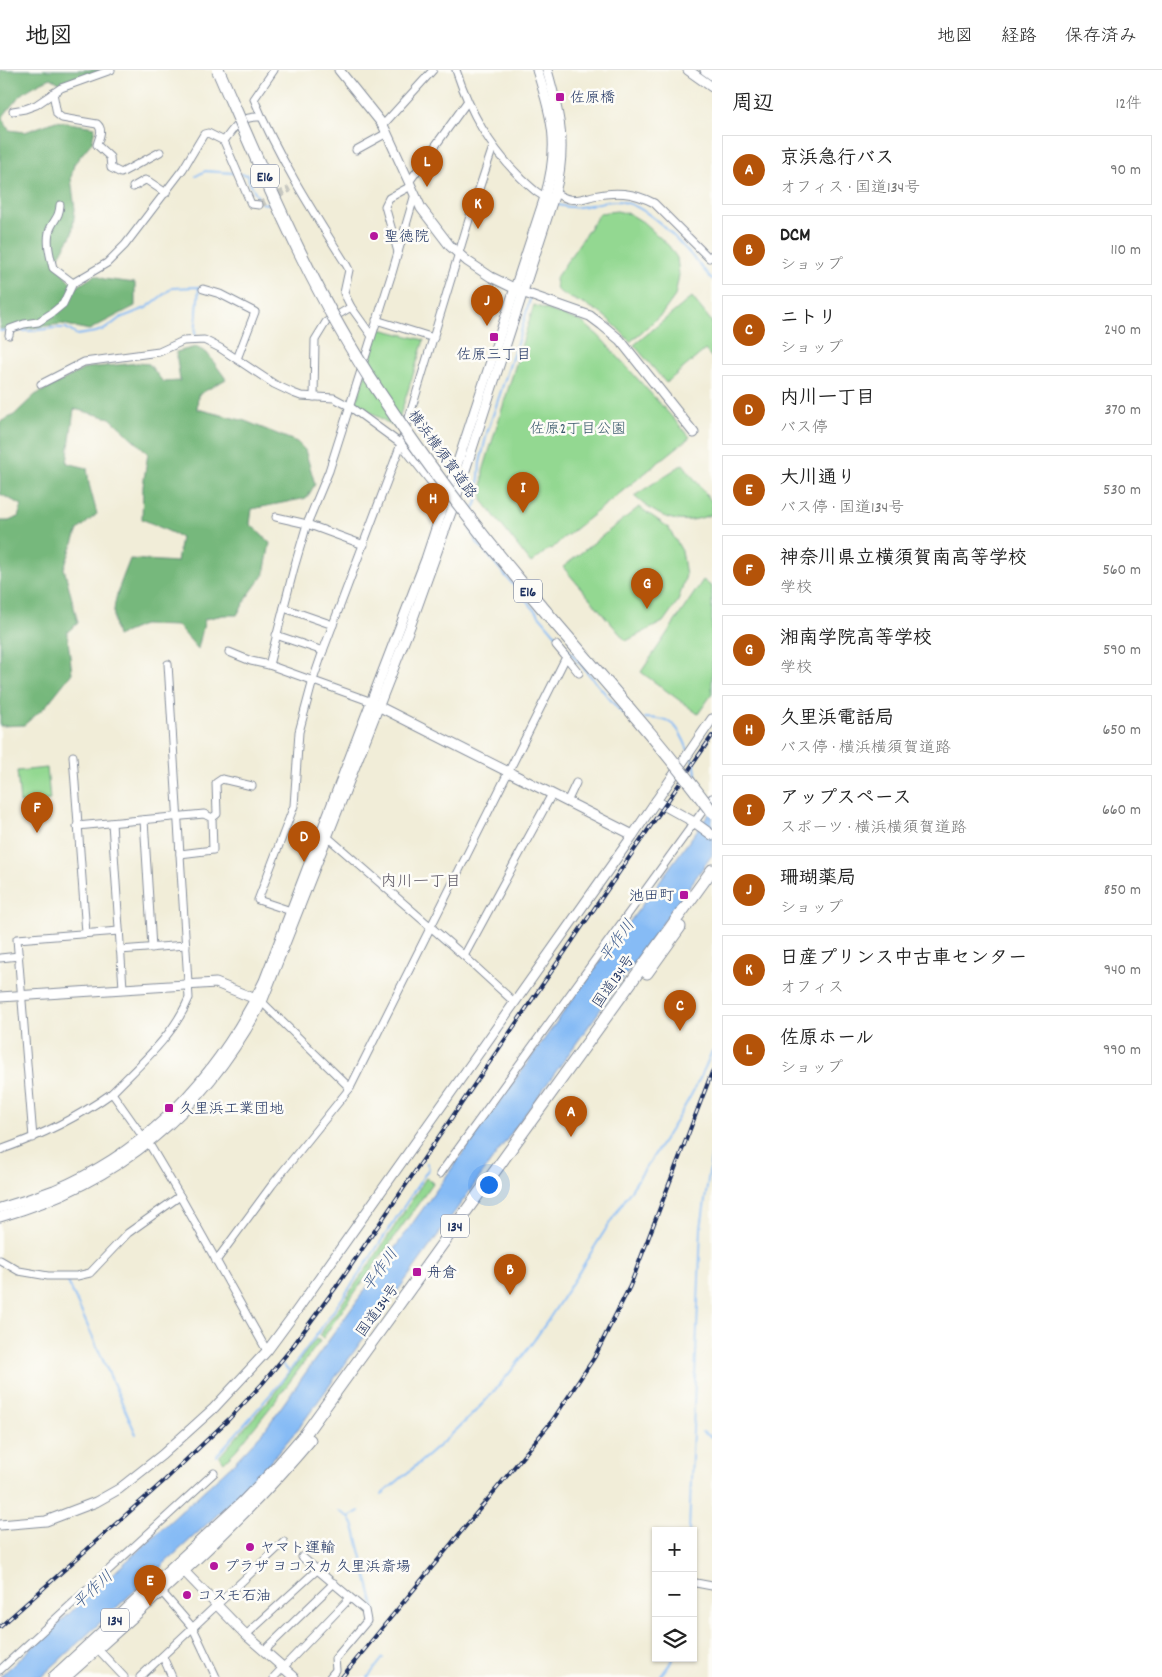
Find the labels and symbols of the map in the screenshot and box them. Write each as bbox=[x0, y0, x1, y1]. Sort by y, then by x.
place label: 佐原橋 bbox=[570, 88, 615, 110]
marker: 佐原橋 bbox=[554, 91, 566, 103]
pin: L bbox=[411, 146, 443, 187]
road number: E16 bbox=[251, 164, 279, 188]
pin: K bbox=[462, 188, 494, 229]
place label: 聖徳院 bbox=[384, 227, 429, 249]
marker: 聖徳院 bbox=[368, 230, 380, 242]
pin: J bbox=[471, 285, 503, 326]
marker: 佐原三丁目 bbox=[488, 331, 500, 343]
place label: 佐原三丁目 bbox=[456, 345, 532, 367]
street label: 横浜横須賀道路 bbox=[402, 406, 481, 504]
park label: 佐原2丁目公園 bbox=[530, 419, 626, 441]
pin: I bbox=[507, 472, 539, 513]
pin: H bbox=[417, 483, 449, 524]
pin: G bbox=[631, 568, 663, 609]
road number: E16 bbox=[514, 580, 542, 602]
pin: F bbox=[21, 792, 53, 833]
pin: D bbox=[288, 821, 320, 862]
district label: 内川一丁目 bbox=[381, 871, 461, 894]
place label: 池田町 bbox=[629, 886, 675, 908]
marker: 池田町 bbox=[678, 889, 690, 901]
water label: 平作川 bbox=[595, 915, 641, 968]
street label: 国道134号 bbox=[588, 951, 641, 1014]
pin: C bbox=[664, 990, 696, 1031]
pin: A bbox=[555, 1096, 587, 1137]
place label: 久里浜工業団地 bbox=[179, 1099, 284, 1121]
marker: 久里浜工業団地 bbox=[163, 1102, 175, 1114]
your location bbox=[476, 1172, 502, 1198]
road number: 134 bbox=[441, 1214, 469, 1238]
water label: 平作川 bbox=[358, 1244, 404, 1297]
pin: B bbox=[494, 1254, 526, 1295]
place label: 舟倉 bbox=[427, 1263, 457, 1285]
marker: 舟倉 bbox=[411, 1266, 423, 1278]
street label: 国道134号 bbox=[352, 1280, 405, 1342]
place label: ヤマト運輸 bbox=[260, 1538, 335, 1560]
marker: ヤマト運輸 bbox=[244, 1541, 256, 1553]
place label: プラザ ヨコスカ 久里浜斎場 bbox=[224, 1557, 411, 1579]
marker: プラザ ヨコスカ 久里浜斎場 bbox=[208, 1560, 220, 1572]
pin: E bbox=[134, 1565, 166, 1606]
water label: 平作川 bbox=[68, 1566, 119, 1616]
place label: コスモ石油 bbox=[197, 1586, 271, 1608]
marker: コスモ石油 bbox=[181, 1589, 193, 1601]
road number: 134 bbox=[101, 1608, 129, 1632]

